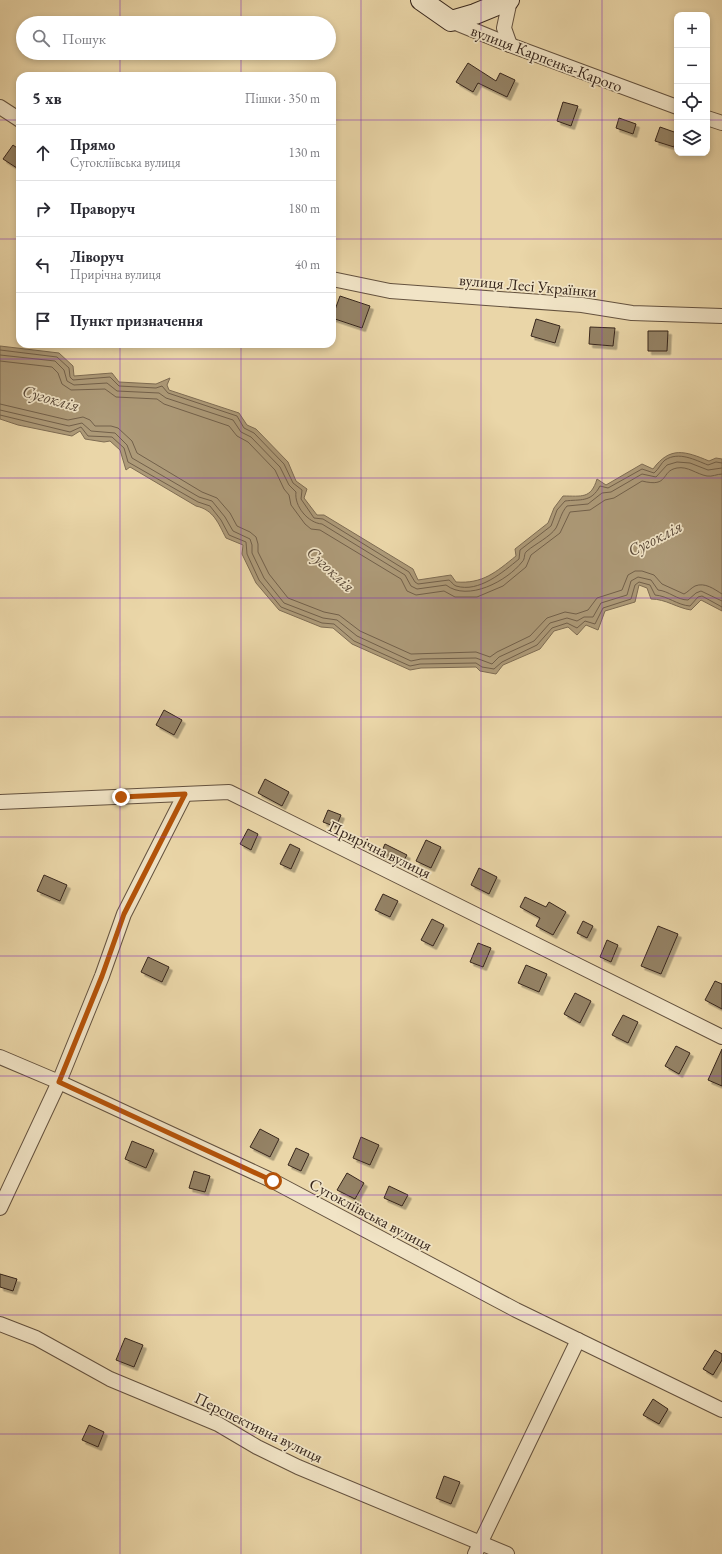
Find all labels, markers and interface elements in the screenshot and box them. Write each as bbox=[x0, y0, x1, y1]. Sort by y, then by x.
map controls bbox=[674, 12, 710, 156]
button: + bbox=[674, 12, 710, 48]
search box bbox=[16, 16, 336, 60]
street label: вулиця Карпенка-Карого bbox=[468, 20, 626, 97]
icon: search bbox=[30, 27, 52, 49]
text: Пошук bbox=[62, 29, 106, 48]
button: − bbox=[674, 48, 710, 84]
button: locate bbox=[674, 84, 710, 120]
text: 5 хв bbox=[32, 87, 62, 109]
text: Пішки · 350 m bbox=[245, 90, 320, 107]
button: layers bbox=[674, 120, 710, 156]
text: Прямо bbox=[70, 135, 115, 154]
icon: ahead bbox=[32, 142, 54, 164]
text: 130 m bbox=[289, 144, 320, 161]
text: Сугокліївська вулиця bbox=[70, 154, 181, 171]
icon: right bbox=[32, 198, 54, 220]
text: Праворуч bbox=[70, 199, 135, 218]
text: 180 m bbox=[289, 200, 320, 217]
text: Ліворуч bbox=[70, 247, 124, 266]
icon: left bbox=[32, 254, 54, 276]
text: 40 m bbox=[295, 256, 320, 273]
text: Прирічна вулиця bbox=[70, 266, 161, 283]
street label: вулиця Лесі Українки bbox=[458, 269, 598, 302]
icon: arrive bbox=[32, 310, 54, 332]
text: Пункт призначення bbox=[70, 311, 203, 330]
water label: Сугоклія bbox=[20, 379, 82, 417]
water label: Сугоклія bbox=[624, 515, 686, 561]
water label: Сугоклія bbox=[302, 541, 360, 597]
route end bbox=[112, 788, 130, 806]
street label: Прирічна вулиця bbox=[325, 815, 435, 883]
route start bbox=[264, 1172, 282, 1190]
street label: Сугокліївська вулиця bbox=[306, 1173, 436, 1256]
street label: Перспективна вулиця bbox=[191, 1387, 326, 1468]

